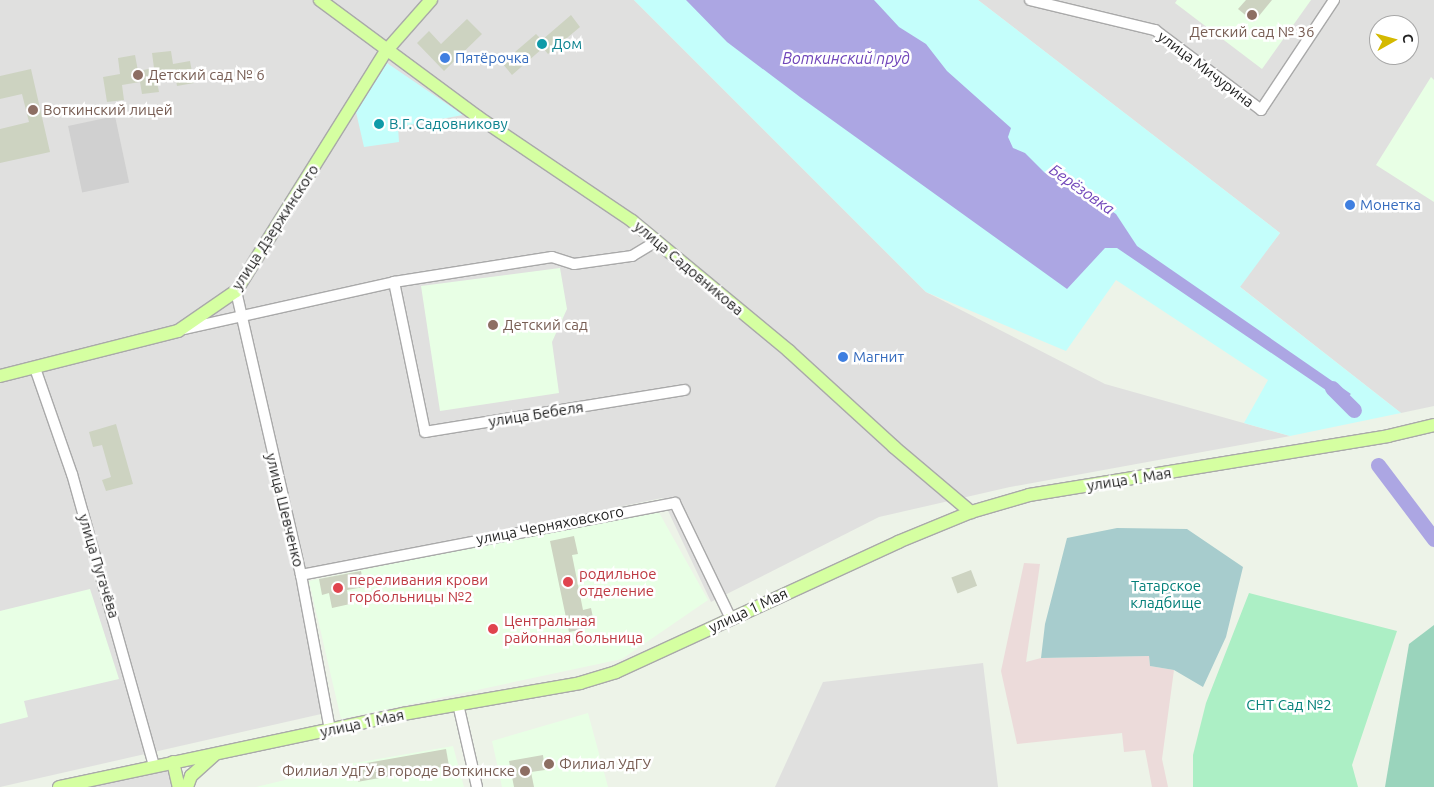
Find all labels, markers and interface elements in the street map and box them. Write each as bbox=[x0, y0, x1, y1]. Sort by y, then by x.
marker: Детский сад № 36 bbox=[1246, 9, 1258, 21]
north arrow bbox=[1369, 15, 1419, 65]
place label: Детский сад № 36 bbox=[1189, 23, 1315, 41]
street label: улица Мичурина bbox=[1154, 27, 1258, 111]
text: С bbox=[1399, 33, 1416, 44]
place label: Дом bbox=[552, 35, 582, 53]
marker: Дом bbox=[536, 38, 548, 50]
water label: Воткинский пруд bbox=[782, 48, 910, 68]
place label: Пятёрочка bbox=[455, 49, 529, 67]
marker: Пятёрочка bbox=[439, 52, 451, 64]
place label: Детский сад № 6 bbox=[148, 66, 265, 84]
marker: Детский сад № 6 bbox=[132, 69, 144, 81]
place label: Воткинский лицей bbox=[43, 101, 173, 119]
marker: Воткинский лицей bbox=[27, 104, 39, 116]
place label: В.Г. Садовникову bbox=[389, 115, 508, 133]
marker: В.Г. Садовникову bbox=[373, 118, 385, 130]
water label: Берёзовка bbox=[1046, 160, 1118, 218]
street label: улица Дзержинского bbox=[228, 161, 322, 293]
place label: Монетка bbox=[1360, 196, 1421, 214]
marker: Монетка bbox=[1344, 199, 1356, 211]
street label: улица Садовникова bbox=[631, 217, 747, 319]
place label: Детский сад bbox=[503, 316, 588, 334]
marker: Детский сад bbox=[487, 319, 499, 331]
place label: Магнит bbox=[853, 348, 904, 366]
marker: Магнит bbox=[837, 351, 849, 363]
street label: улица Бебеля bbox=[487, 398, 585, 430]
street label: улица Шевченко bbox=[262, 451, 308, 569]
street label: улица 1 Мая bbox=[1086, 463, 1172, 495]
street label: улица Черняховского bbox=[475, 502, 625, 548]
street label: улица Пугачёва bbox=[75, 512, 123, 620]
place label: родильное отделение bbox=[579, 564, 657, 599]
place label: переливания крови горбольницы №2 bbox=[349, 570, 488, 605]
marker: родильное отделение bbox=[561, 575, 575, 589]
park label: Татарское кладбище bbox=[1130, 576, 1202, 611]
marker: переливания крови горбольницы №2 bbox=[331, 581, 345, 595]
street label: улица 1 Мая bbox=[706, 584, 790, 636]
place label: Центральная районная больница bbox=[504, 611, 643, 646]
marker: Центральная районная больница bbox=[486, 622, 500, 636]
park label: СНТ Сад №2 bbox=[1246, 696, 1332, 714]
street label: улица 1 Мая bbox=[318, 705, 406, 741]
place label: Филиал УдГУ bbox=[559, 755, 651, 773]
marker: Филиал УдГУ bbox=[543, 758, 555, 770]
place label: Филиал УдГУ в городе Воткинске bbox=[282, 762, 515, 780]
marker: Филиал УдГУ в городе Воткинске bbox=[519, 765, 531, 777]

